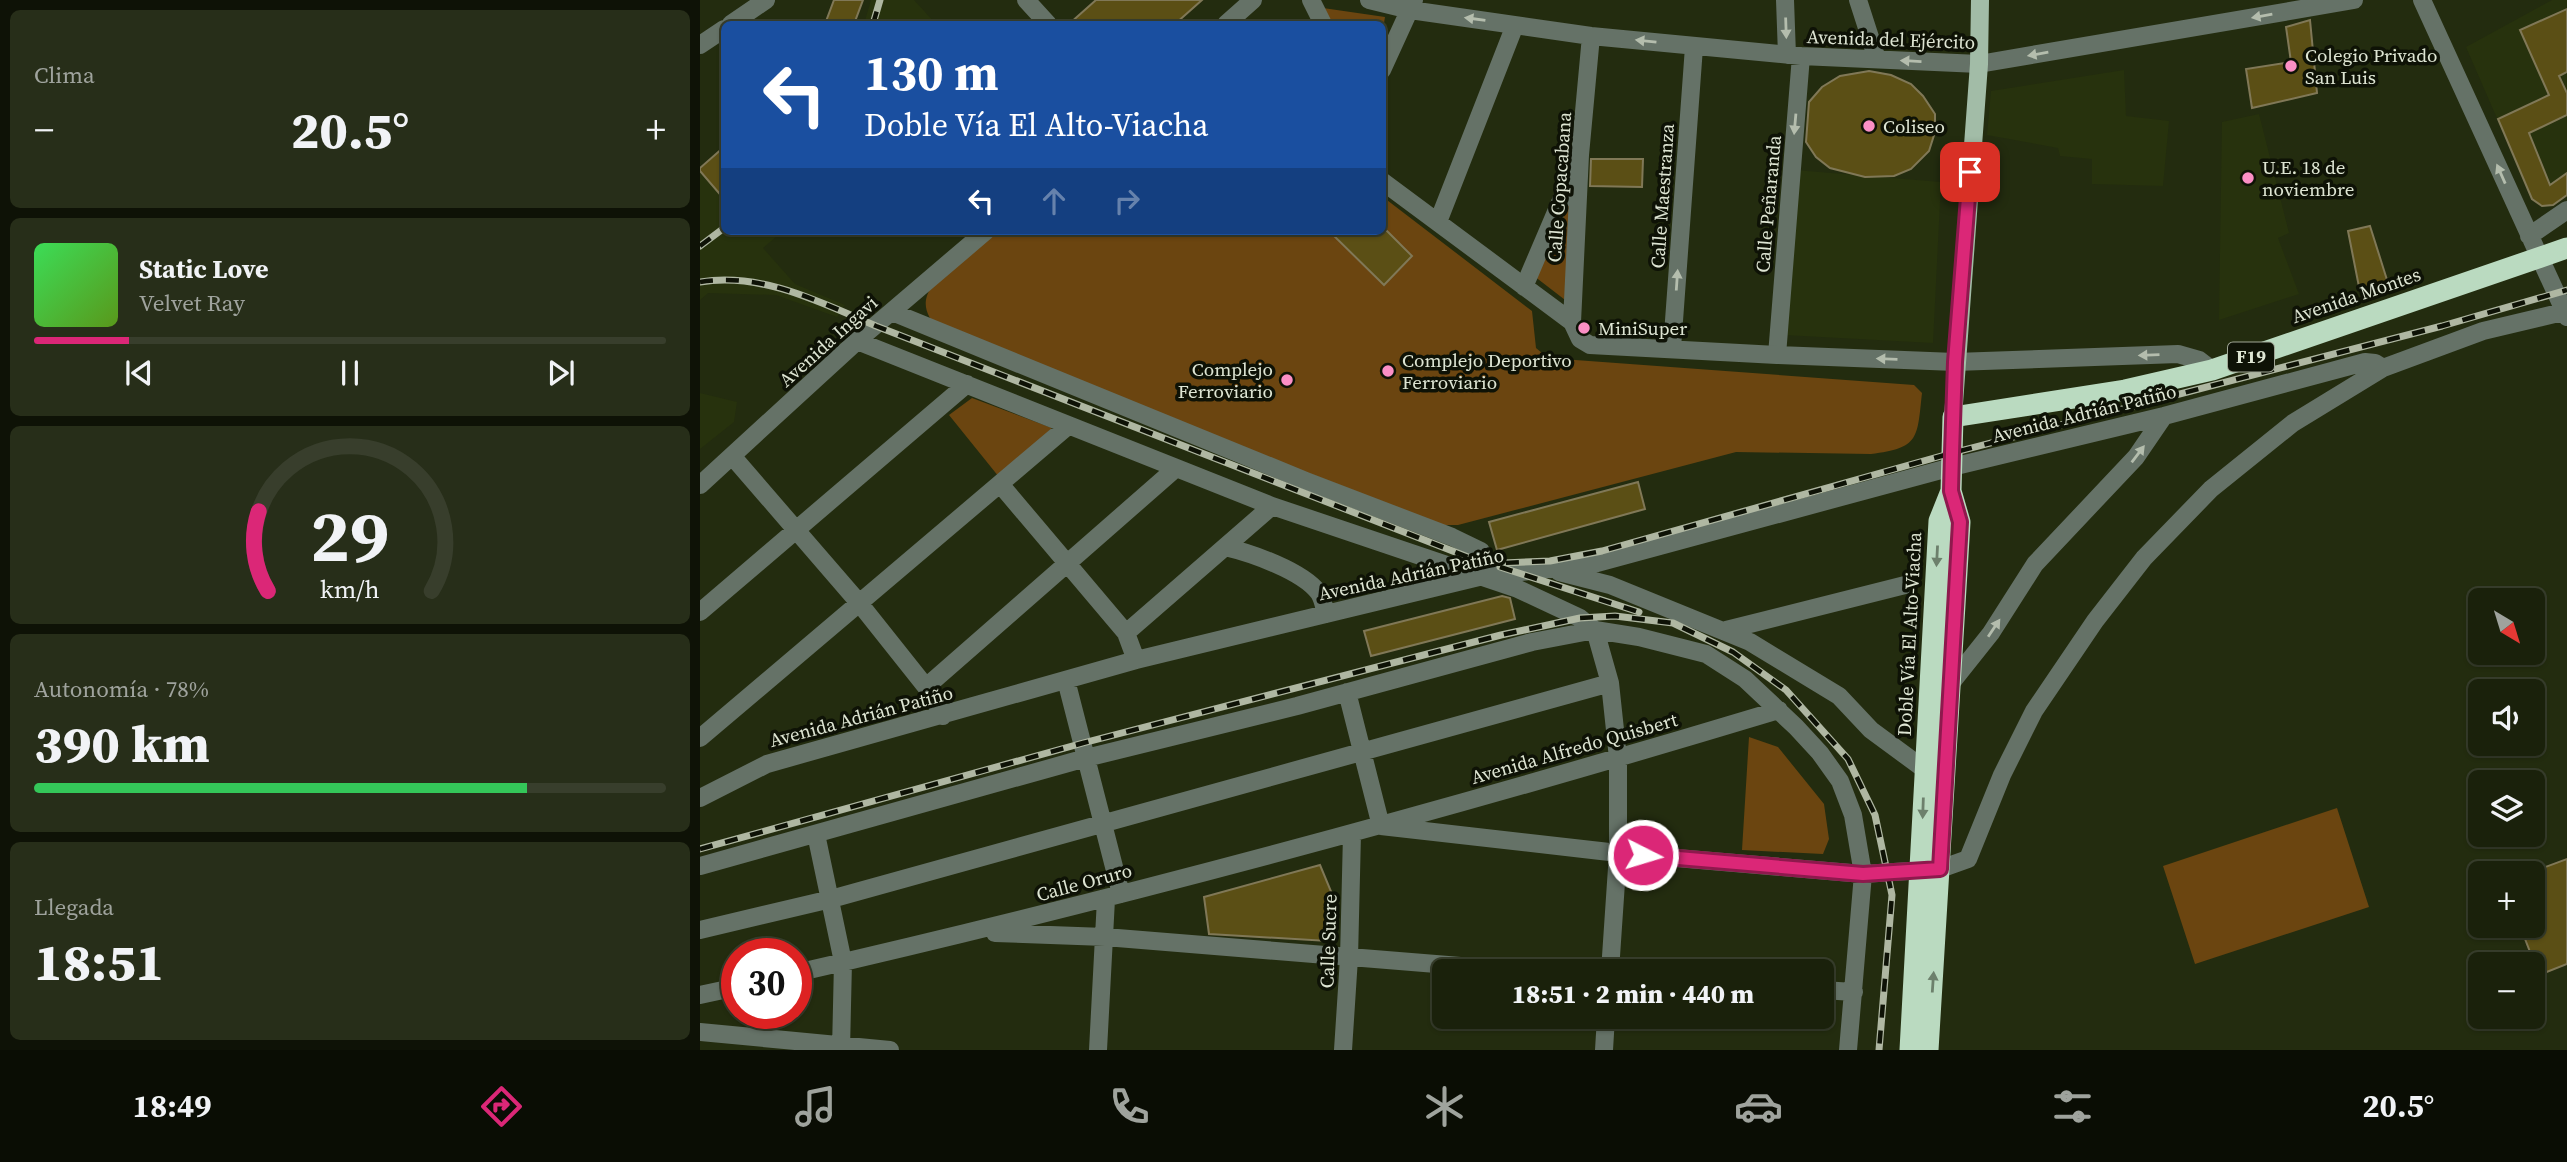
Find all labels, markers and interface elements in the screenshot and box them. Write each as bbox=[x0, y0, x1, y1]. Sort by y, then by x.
one-way arrow bbox=[2251, 11, 2273, 22]
one-way arrow bbox=[1464, 13, 1486, 24]
one-way arrow bbox=[1780, 17, 1791, 39]
street label: Avenida del Ejército bbox=[1806, 23, 1976, 55]
one-way arrow bbox=[1635, 36, 1657, 47]
text: 130 m bbox=[864, 39, 999, 106]
place label: Colegio Privado San Luis bbox=[2305, 42, 2438, 90]
icon: left bbox=[749, 49, 840, 140]
one-way arrow bbox=[2027, 49, 2049, 60]
one-way arrow bbox=[1899, 55, 1921, 66]
marker: Colegio Privado San Luis bbox=[2283, 58, 2299, 74]
text: Clima bbox=[34, 59, 95, 91]
text: 20.5° bbox=[291, 94, 409, 165]
text: Doble Vía El Alto-Viacha bbox=[864, 103, 1208, 147]
text: − bbox=[34, 104, 54, 156]
text: + bbox=[646, 104, 666, 156]
street label: Calle Copacabana bbox=[1541, 111, 1577, 263]
place label: Coliseo bbox=[1883, 113, 1945, 139]
one-way arrow bbox=[1790, 114, 1801, 136]
marker: Coliseo bbox=[1861, 118, 1877, 134]
street label: Calle Maestranza bbox=[1644, 123, 1680, 269]
street label: Calle Peñaranda bbox=[1749, 134, 1787, 274]
pin bbox=[1940, 142, 2000, 202]
icon: arrive bbox=[1951, 153, 1989, 191]
place label: U.E. 18 de noviembre bbox=[2262, 154, 2355, 202]
one-way arrow bbox=[2495, 164, 2507, 184]
marker: U.E. 18 de noviembre bbox=[2240, 170, 2256, 186]
icon: left bbox=[962, 182, 1000, 220]
icon: ahead bbox=[1035, 182, 1073, 220]
icon: right bbox=[1108, 182, 1146, 220]
text: Static Love bbox=[139, 251, 268, 287]
street label: Avenida Montes bbox=[2288, 261, 2424, 329]
one-way arrow bbox=[1672, 269, 1683, 291]
text: Velvet Ray bbox=[139, 287, 245, 319]
street label: Avenida Ingavi bbox=[773, 289, 883, 392]
place label: MiniSuper bbox=[1598, 315, 1687, 341]
marker: MiniSuper bbox=[1576, 320, 1592, 336]
road number: F19 bbox=[2228, 342, 2274, 372]
place label: Complejo Deportivo Ferroviario bbox=[1402, 347, 1572, 395]
one-way arrow bbox=[2137, 350, 2159, 361]
icon: previous bbox=[120, 354, 158, 392]
icon: pause bbox=[331, 354, 369, 392]
icon: next bbox=[542, 354, 580, 392]
one-way arrow bbox=[1876, 354, 1898, 365]
place label: Complejo Ferroviario bbox=[1178, 356, 1273, 404]
marker: Complejo Deportivo Ferroviario bbox=[1380, 363, 1396, 379]
marker: Complejo Ferroviario bbox=[1279, 372, 1295, 388]
street label: Avenida Adrián Patiño bbox=[1989, 378, 2179, 448]
one-way arrow bbox=[2131, 444, 2145, 463]
text: 29 bbox=[311, 486, 389, 585]
street label: Doble Vía El Alto-Viacha bbox=[1891, 531, 1927, 737]
street label: Avenida Adrián Patiño bbox=[1316, 542, 1506, 606]
one-way arrow bbox=[1931, 545, 1942, 567]
text: km/h bbox=[320, 572, 380, 606]
north arrow bbox=[2468, 588, 2544, 665]
map controls bbox=[2468, 588, 2545, 1029]
one-way arrow bbox=[1987, 619, 2001, 637]
text: Autonomía · 78% bbox=[34, 673, 209, 705]
street label: Avenida Adrián Patiño bbox=[766, 679, 956, 753]
button: sound bbox=[2468, 679, 2545, 756]
street label: Avenida Alfredo Quisbert bbox=[1468, 706, 1681, 790]
text: 390 km bbox=[34, 708, 210, 779]
button: layers bbox=[2468, 770, 2545, 847]
one-way arrow bbox=[1917, 797, 1928, 819]
position arrow bbox=[1606, 818, 1680, 892]
street label: Calle Oruro bbox=[1033, 857, 1135, 907]
button: + bbox=[2468, 861, 2545, 938]
text: Llegada bbox=[34, 891, 114, 923]
street label: Calle Sucre bbox=[1313, 893, 1343, 989]
text: 18:51 bbox=[34, 926, 164, 997]
speed limit sign: 30 bbox=[721, 938, 812, 1029]
button: − bbox=[2468, 952, 2545, 1029]
one-way arrow bbox=[1927, 971, 1938, 993]
text: 18:51 · 2 min · 440 m bbox=[1512, 976, 1754, 1012]
icon: directions bbox=[477, 1082, 526, 1131]
icon: music bbox=[791, 1082, 840, 1131]
icon: phone bbox=[1105, 1082, 1154, 1131]
icon: climate bbox=[1420, 1082, 1469, 1131]
icon: car bbox=[1734, 1082, 1783, 1131]
icon: filters bbox=[2048, 1082, 2097, 1131]
text: 18:49 bbox=[133, 1084, 212, 1128]
text: 20.5° bbox=[2362, 1084, 2434, 1128]

